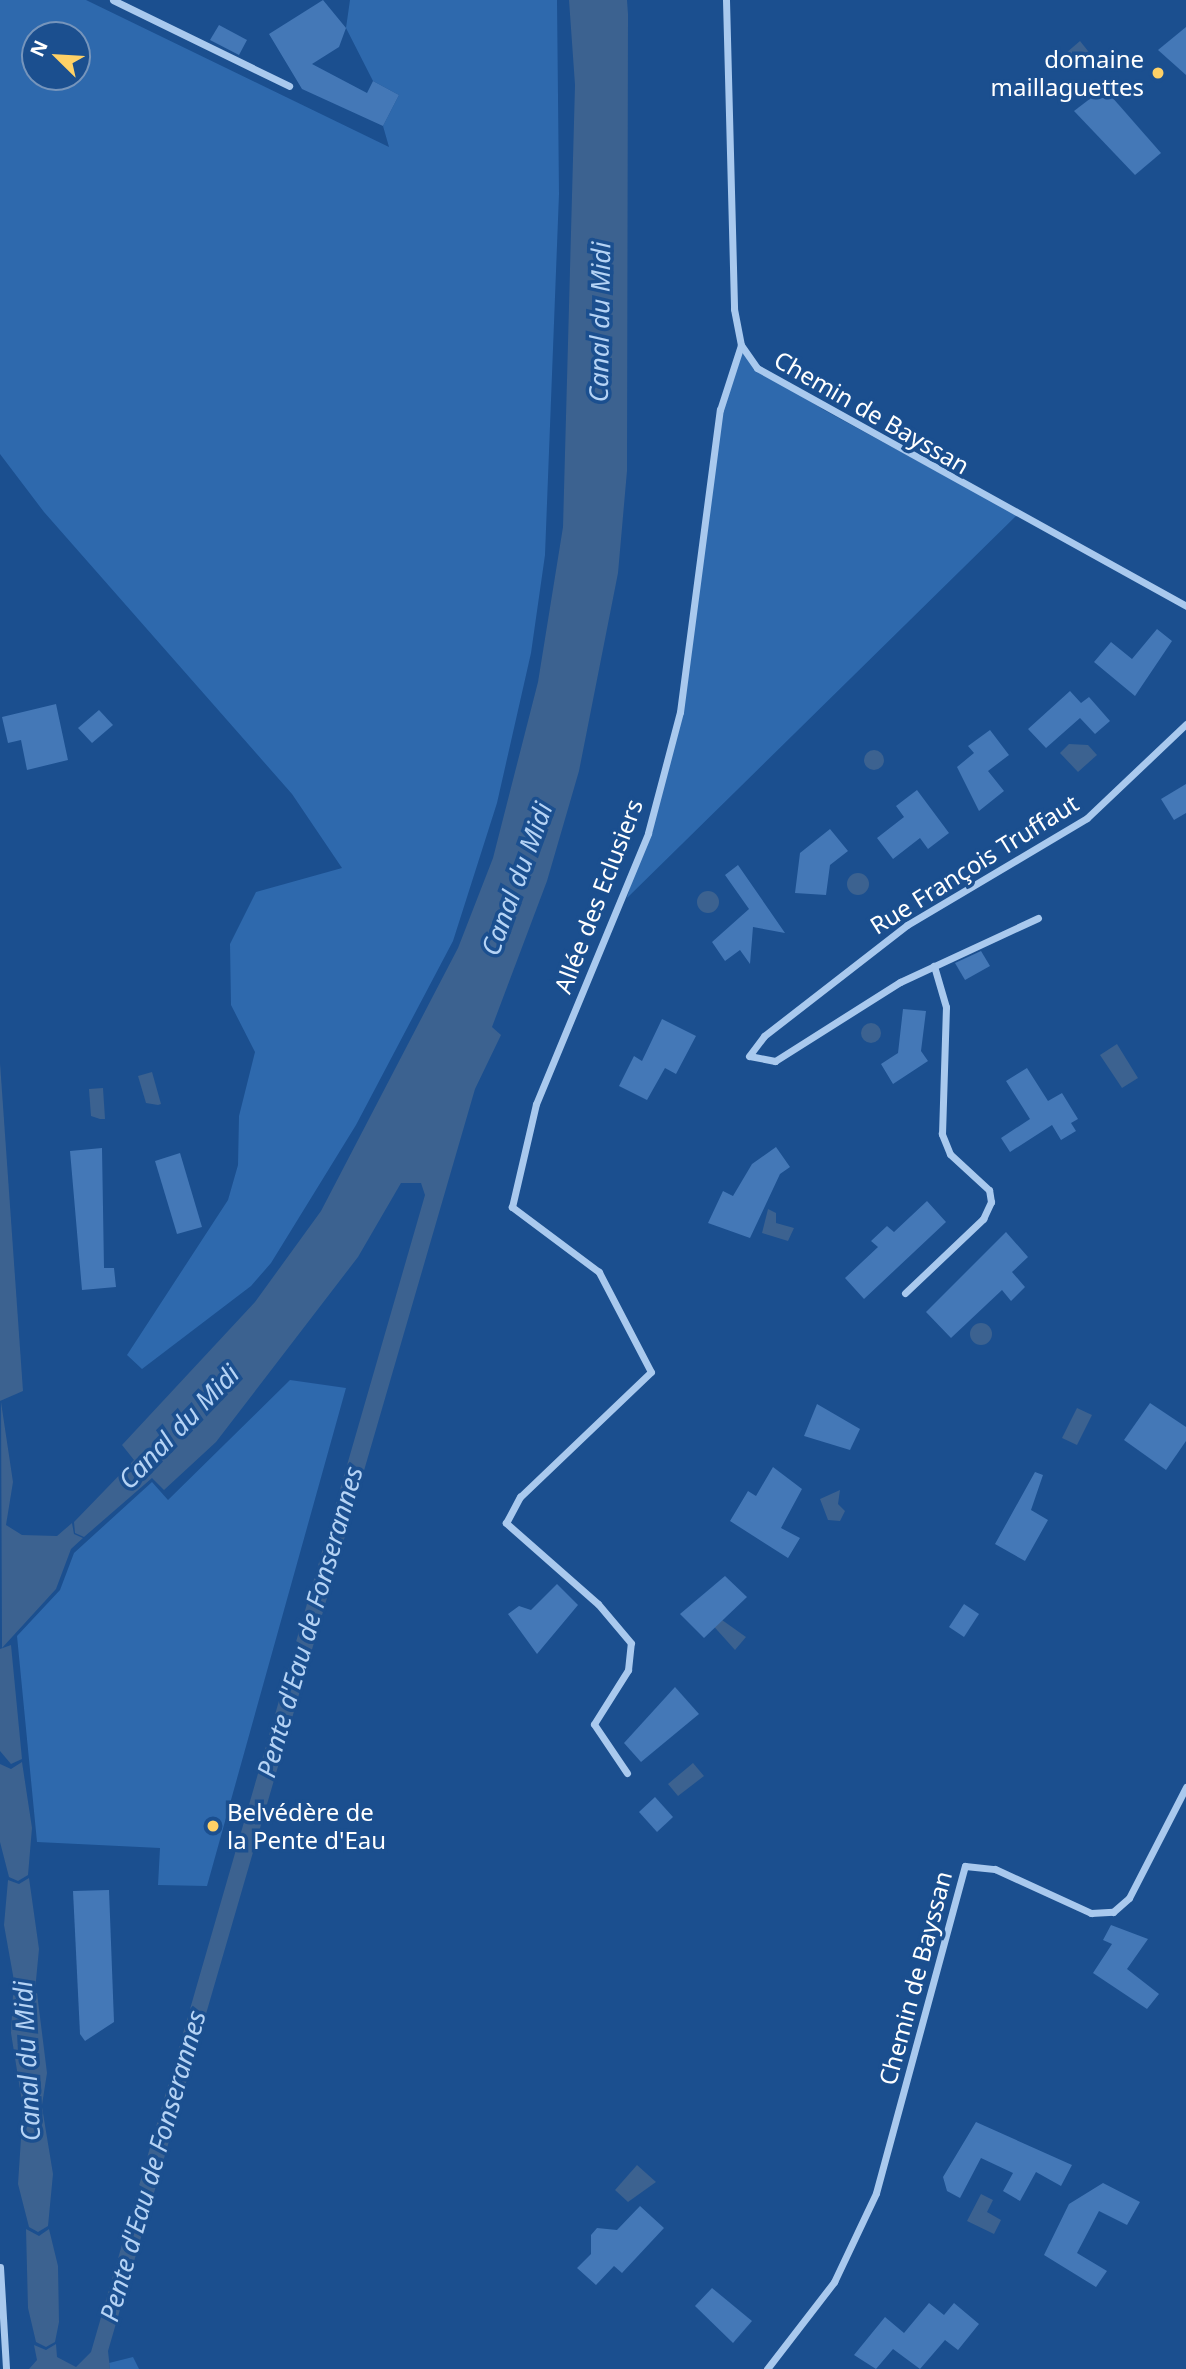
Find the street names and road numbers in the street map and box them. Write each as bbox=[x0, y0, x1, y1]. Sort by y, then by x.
street label: Chemin de Bayssan bbox=[769, 344, 975, 480]
street label: Rue François Truffaut bbox=[865, 788, 1083, 940]
street label: Allée des Eclusiers bbox=[548, 795, 648, 997]
street label: Chemin de Bayssan bbox=[873, 1868, 957, 2088]

